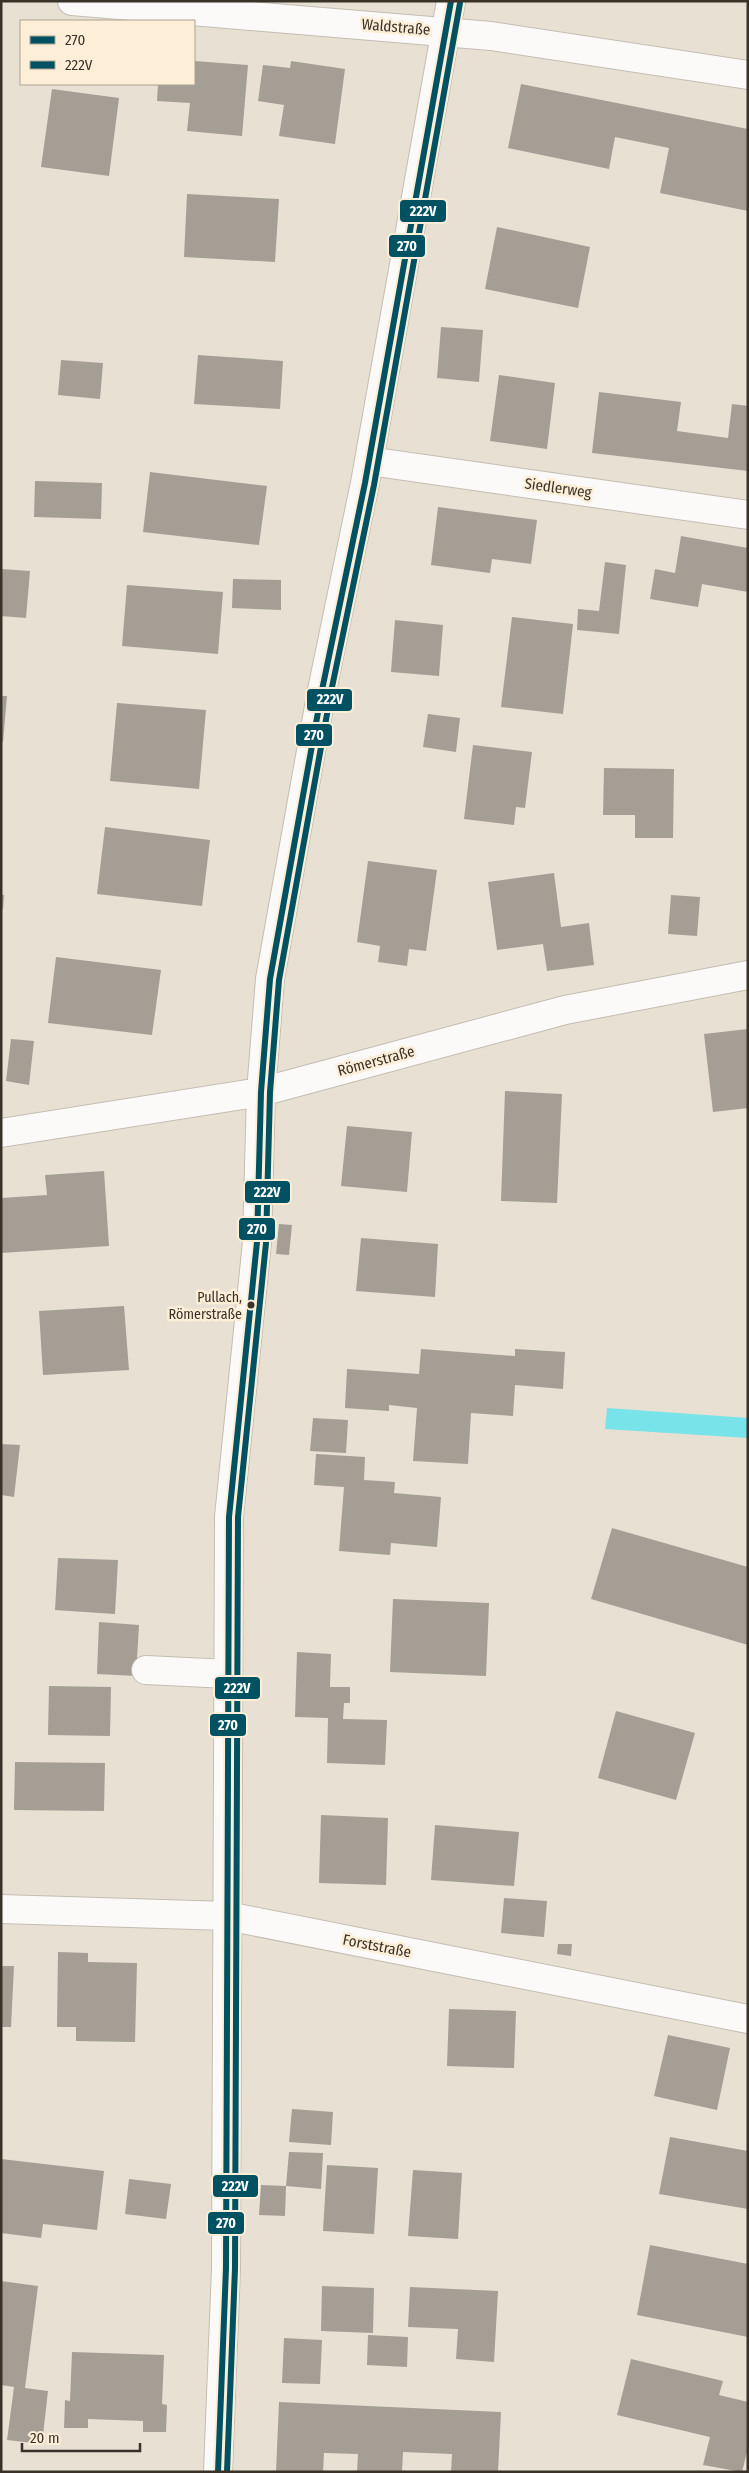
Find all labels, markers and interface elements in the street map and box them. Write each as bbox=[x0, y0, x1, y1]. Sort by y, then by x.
street label: Waldstraße bbox=[361, 15, 431, 39]
legend bbox=[20, 20, 195, 85]
text: 270 bbox=[65, 31, 85, 49]
text: 222V bbox=[65, 56, 93, 74]
line badge: 222V bbox=[399, 199, 447, 223]
text: 222V bbox=[409, 203, 437, 220]
line badge: 270 bbox=[388, 234, 426, 258]
text: 270 bbox=[396, 238, 417, 255]
street label: Siedlerweg bbox=[523, 474, 593, 502]
line badge: 222V bbox=[306, 688, 353, 712]
text: 222V bbox=[316, 691, 344, 708]
line badge: 270 bbox=[295, 723, 333, 747]
text: 270 bbox=[303, 727, 324, 744]
street label: Römerstraße bbox=[336, 1042, 416, 1080]
line badge: 222V bbox=[244, 1180, 291, 1204]
text: 222V bbox=[253, 1184, 281, 1201]
line badge: 270 bbox=[238, 1217, 276, 1241]
text: 270 bbox=[246, 1221, 267, 1238]
place label: Pullach, Römerstraße bbox=[169, 1289, 242, 1323]
marker: Pullach, Römerstraße bbox=[246, 1300, 256, 1310]
line badge: 222V bbox=[214, 1676, 261, 1700]
text: 222V bbox=[223, 1680, 251, 1697]
line badge: 270 bbox=[209, 1713, 247, 1737]
text: 270 bbox=[217, 1717, 238, 1734]
street label: Forststraße bbox=[341, 1931, 413, 1961]
line badge: 222V bbox=[212, 2174, 259, 2198]
text: 222V bbox=[221, 2178, 249, 2195]
line badge: 270 bbox=[207, 2211, 245, 2235]
text: 270 bbox=[215, 2215, 236, 2232]
scale bar bbox=[22, 2420, 140, 2452]
text: 20 m bbox=[30, 2429, 60, 2447]

